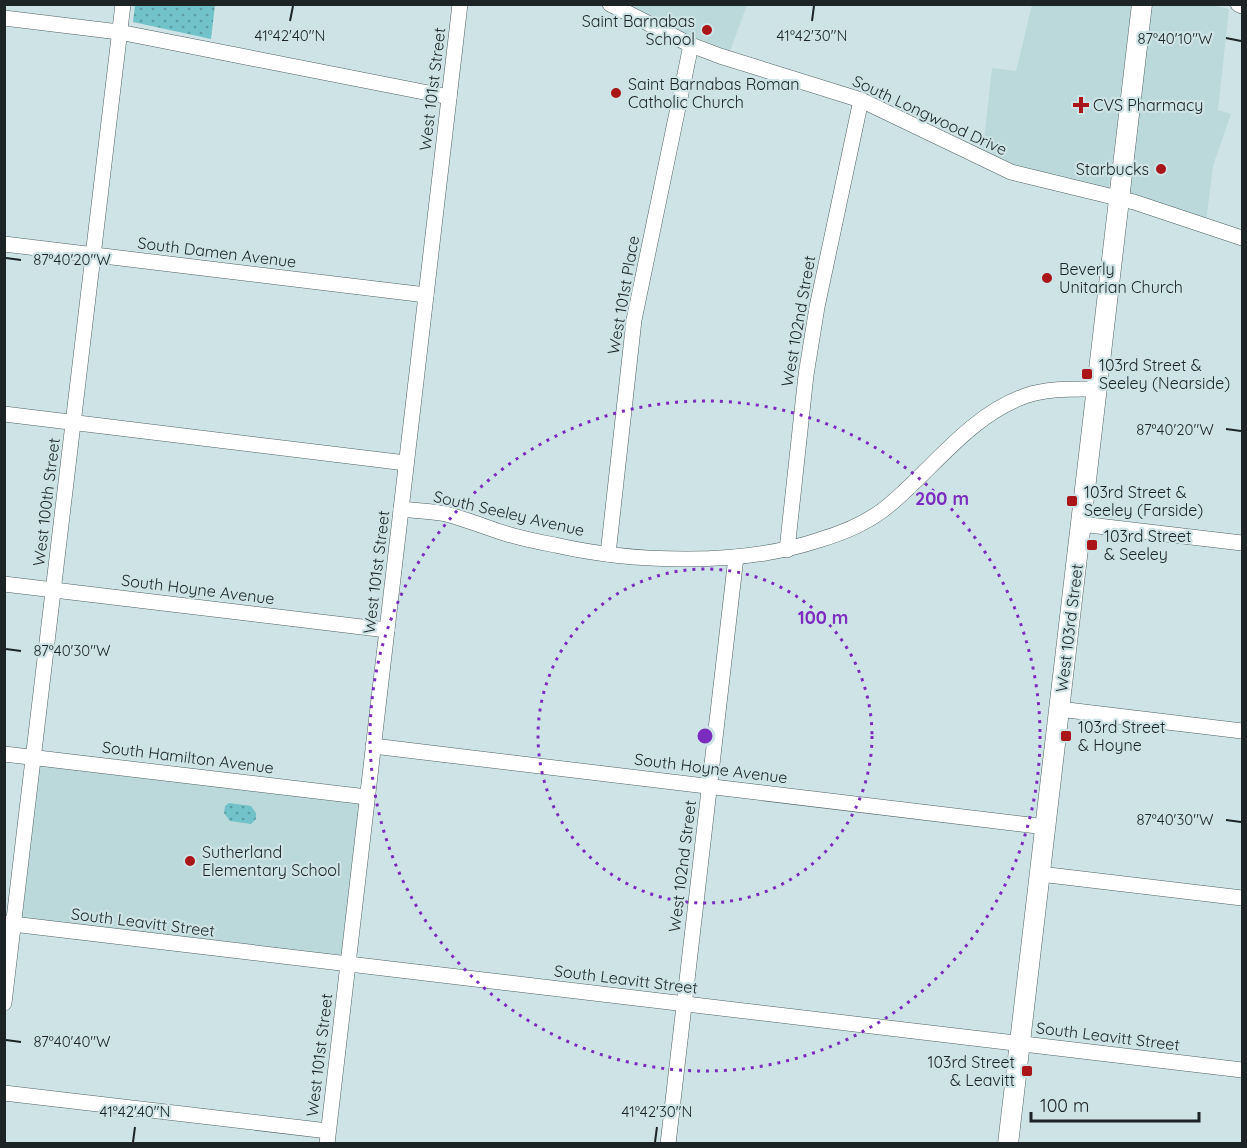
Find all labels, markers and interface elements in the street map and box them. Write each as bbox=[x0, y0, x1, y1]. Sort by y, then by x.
place label: Saint Barnabas School bbox=[582, 11, 695, 49]
marker: Saint Barnabas School bbox=[700, 23, 714, 37]
text: 41°42'40"N bbox=[255, 26, 325, 45]
street label: West 101st Street bbox=[415, 26, 449, 152]
text: 41°42'30"N bbox=[777, 26, 847, 45]
text: 87°40'10"W bbox=[1138, 29, 1213, 48]
street label: South Longwood Drive bbox=[850, 70, 1010, 160]
place label: Saint Barnabas Roman Catholic Church bbox=[628, 74, 799, 112]
marker: Saint Barnabas Roman Catholic Church bbox=[609, 86, 623, 100]
place label: CVS Pharmacy bbox=[1093, 95, 1203, 115]
marker: CVS Pharmacy bbox=[1074, 98, 1088, 112]
place label: Starbucks bbox=[1076, 159, 1149, 179]
marker: Starbucks bbox=[1154, 162, 1168, 176]
street label: South Damen Avenue bbox=[136, 232, 298, 272]
street label: West 101st Place bbox=[603, 234, 643, 356]
text: 87°40'20"W bbox=[33, 250, 111, 269]
street label: West 102nd Street bbox=[777, 254, 819, 388]
place label: Beverly Unitarian Church bbox=[1059, 259, 1183, 297]
marker: Beverly Unitarian Church bbox=[1040, 271, 1054, 285]
place label: 103rd Street & Seeley (Nearside) bbox=[1099, 355, 1230, 393]
marker: 103rd Street & Seeley (Nearside) bbox=[1080, 367, 1094, 381]
text: 87°40'20"W bbox=[1136, 420, 1214, 439]
street label: West 100th Street bbox=[28, 437, 64, 567]
place label: 103rd Street & Seeley (Farside) bbox=[1084, 482, 1203, 520]
street label: South Seeley Avenue bbox=[432, 486, 586, 540]
text: 200 m bbox=[915, 487, 969, 510]
marker: 103rd Street & Seeley (Farside) bbox=[1065, 494, 1079, 508]
street label: West 101st Street bbox=[359, 509, 393, 635]
place label: 103rd Street & Seeley bbox=[1104, 526, 1191, 564]
marker: 103rd Street & Seeley bbox=[1085, 538, 1099, 552]
street label: West 103rd Street bbox=[1051, 563, 1087, 693]
street label: South Hoyne Avenue bbox=[120, 570, 276, 608]
text: 100 m bbox=[798, 606, 848, 629]
text: 87°40'30"W bbox=[33, 641, 111, 660]
place label: 103rd Street & Hoyne bbox=[1078, 717, 1165, 755]
centre of rings bbox=[695, 726, 715, 746]
marker: 103rd Street & Hoyne bbox=[1059, 729, 1073, 743]
street label: South Hamilton Avenue bbox=[101, 737, 275, 777]
street label: South Hoyne Avenue bbox=[633, 749, 789, 787]
street label: West 102nd Street bbox=[664, 799, 700, 933]
text: 87°40'30"W bbox=[1136, 810, 1214, 829]
place label: Sutherland Elementary School bbox=[202, 842, 341, 880]
marker: Sutherland Elementary School bbox=[183, 854, 197, 868]
street label: South Leavitt Street bbox=[70, 903, 216, 941]
street label: South Leavitt Street bbox=[553, 960, 699, 998]
street label: West 101st Street bbox=[302, 992, 336, 1118]
street label: South Leavitt Street bbox=[1035, 1017, 1181, 1055]
text: 87°40'40"W bbox=[33, 1032, 111, 1051]
place label: 103rd Street & Leavitt bbox=[928, 1052, 1015, 1090]
marker: 103rd Street & Leavitt bbox=[1020, 1064, 1034, 1078]
scale bar bbox=[1031, 1085, 1199, 1123]
text: 100 m bbox=[1040, 1094, 1089, 1117]
text: 41°42'40"N bbox=[100, 1102, 170, 1121]
text: 41°42'30"N bbox=[622, 1102, 692, 1121]

